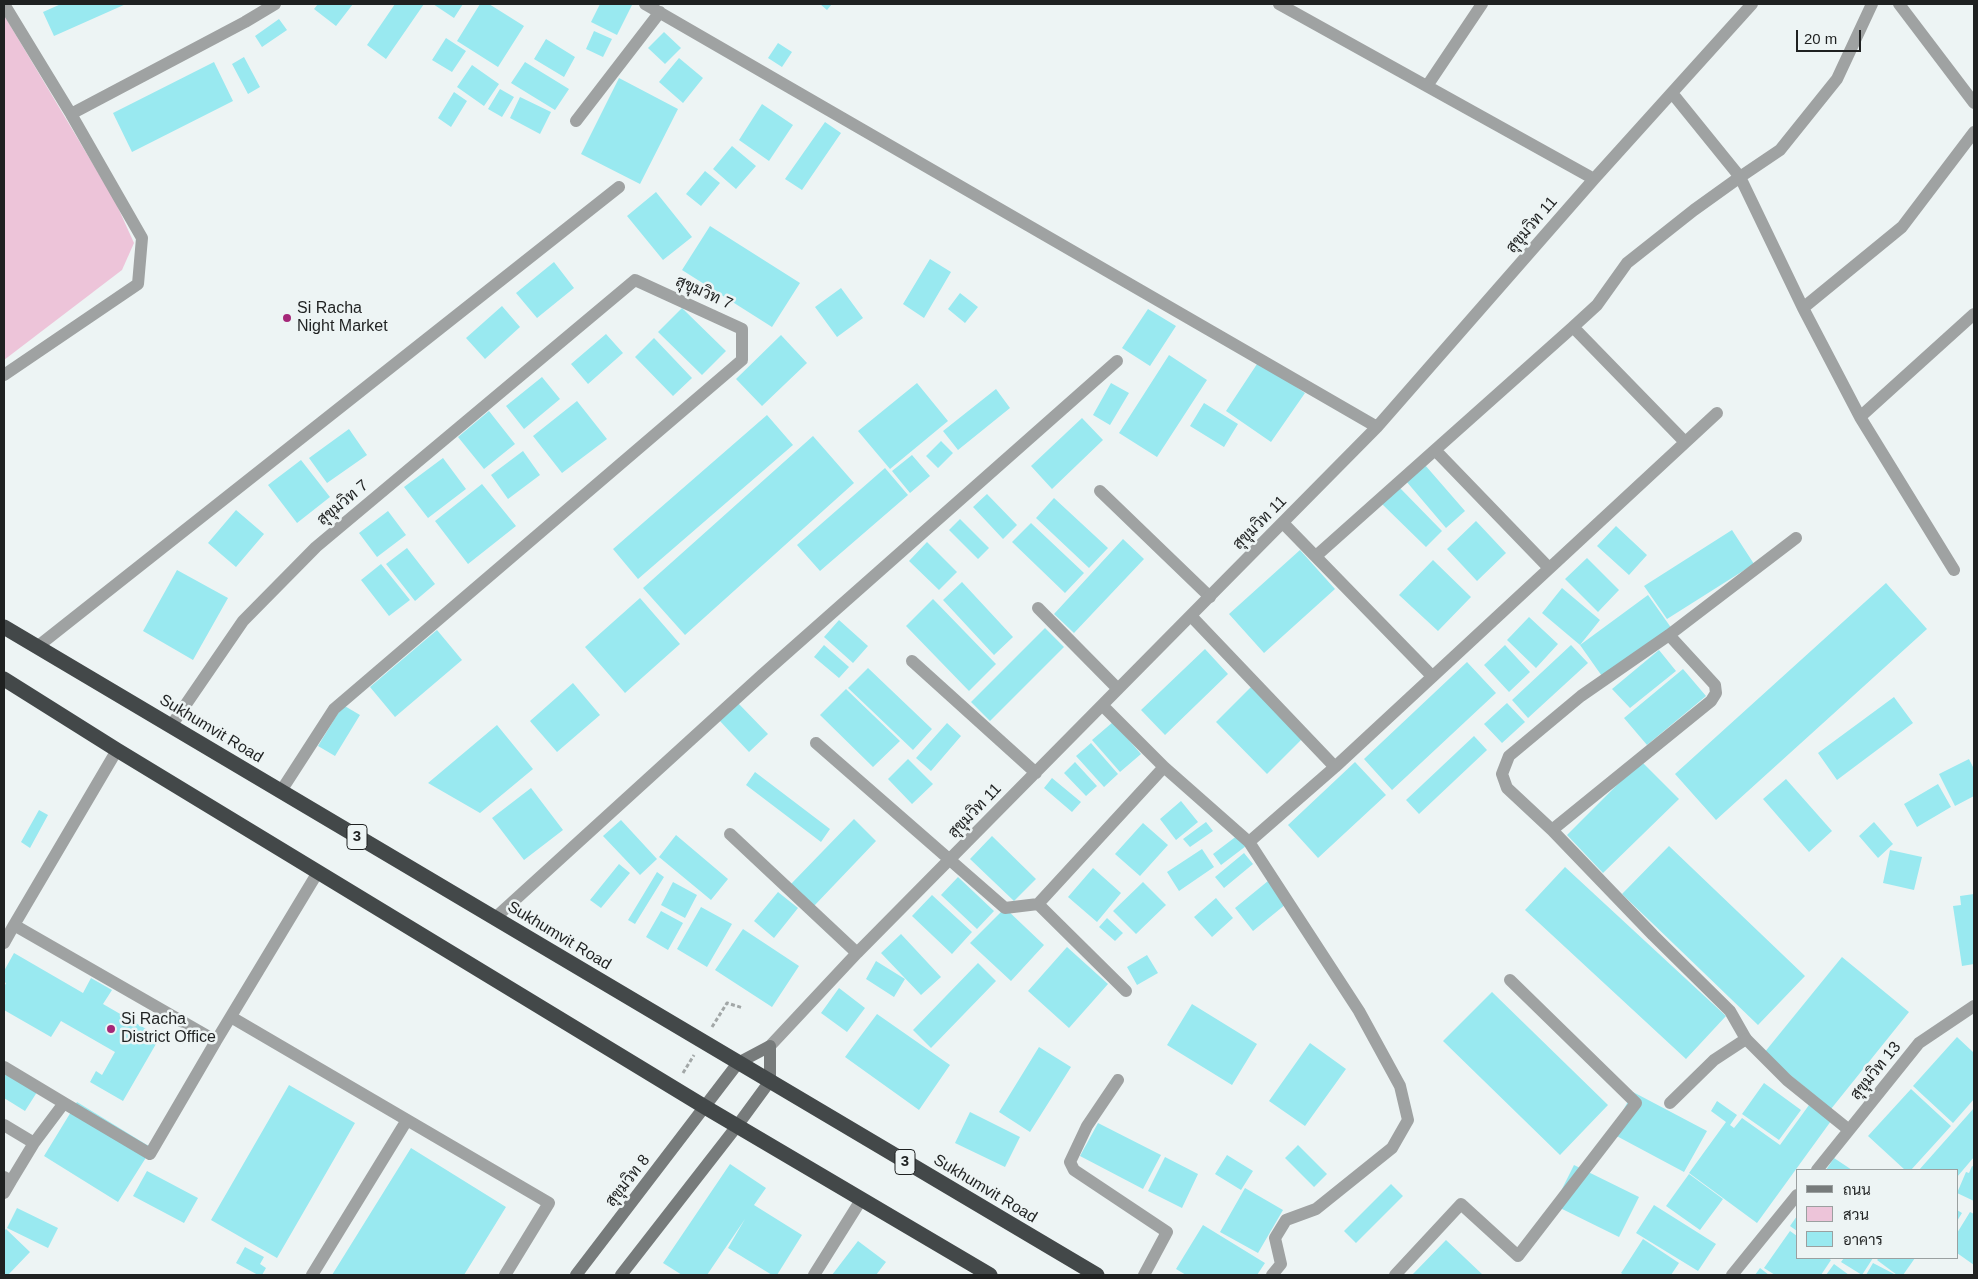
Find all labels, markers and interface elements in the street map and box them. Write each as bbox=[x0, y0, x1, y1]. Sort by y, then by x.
scale bar bbox=[1798, 20, 1863, 52]
text: 20 m bbox=[1804, 30, 1837, 47]
street label: สุขุมวิท 11 bbox=[1502, 193, 1562, 257]
street label: สุขุมวิท 7 bbox=[672, 272, 736, 314]
place label: Si Racha Night Market bbox=[297, 299, 388, 337]
marker: Si Racha Night Market bbox=[281, 312, 293, 324]
street label: สุขุมวิท 7 bbox=[314, 476, 372, 530]
street label: สุขุมวิท 11 bbox=[1229, 492, 1291, 554]
street label: Sukhumvit Road bbox=[156, 691, 266, 767]
street label: สุขุมวิท 11 bbox=[944, 780, 1006, 842]
road number: 3 bbox=[347, 824, 367, 850]
street label: Sukhumvit Road bbox=[504, 898, 614, 974]
place label: Si Racha District Office bbox=[121, 1010, 216, 1048]
marker: Si Racha District Office bbox=[105, 1023, 117, 1035]
street label: สุขุมวิท 13 bbox=[1847, 1038, 1905, 1104]
road number: 3 bbox=[895, 1150, 915, 1174]
street label: สุขุมวิท 8 bbox=[602, 1151, 654, 1211]
street label: Sukhumvit Road bbox=[930, 1151, 1040, 1227]
legend bbox=[1796, 1169, 1958, 1259]
text: ถนน bbox=[1843, 1181, 1871, 1198]
text: สวน bbox=[1843, 1206, 1869, 1223]
text: อาคาร bbox=[1843, 1231, 1883, 1248]

